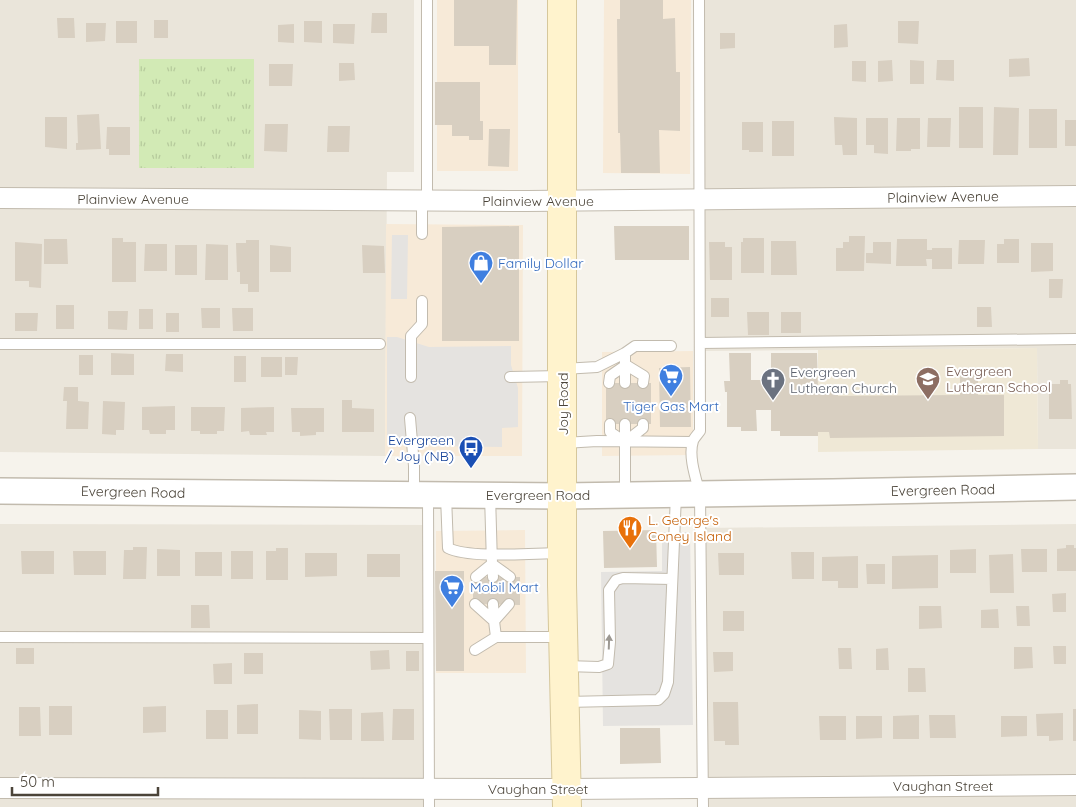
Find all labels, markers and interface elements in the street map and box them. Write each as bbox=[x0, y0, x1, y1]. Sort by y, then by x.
street label: Plainview Avenue bbox=[887, 187, 999, 207]
street label: Plainview Avenue bbox=[77, 190, 189, 208]
street label: Plainview Avenue bbox=[482, 192, 594, 210]
shop icon: Family Dollar bbox=[468, 250, 494, 284]
place label: Family Dollar bbox=[498, 254, 584, 272]
place label: Evergreen Lutheran School bbox=[946, 362, 1051, 396]
supermarket icon: Tiger Gas Mart bbox=[658, 363, 684, 397]
place label: Evergreen Lutheran Church bbox=[790, 363, 897, 397]
school or university icon: Evergreen Lutheran School bbox=[915, 366, 941, 400]
church icon: Evergreen Lutheran Church bbox=[760, 367, 786, 401]
street label: Joy Road bbox=[554, 373, 572, 435]
place label: Tiger Gas Mart bbox=[623, 397, 719, 415]
place label: Evergreen / Joy (NB) bbox=[385, 431, 454, 465]
bus stop icon: Evergreen / Joy (NB) bbox=[458, 435, 484, 469]
street label: Evergreen Road bbox=[891, 480, 995, 500]
street label: Evergreen Road bbox=[81, 482, 185, 502]
street label: Evergreen Road bbox=[486, 486, 590, 504]
place label: L. George's Coney Island bbox=[648, 511, 732, 545]
restaurant icon: L. George's Coney Island bbox=[617, 515, 643, 549]
supermarket icon: Mobil Mart bbox=[439, 574, 465, 608]
place label: Mobil Mart bbox=[470, 578, 539, 596]
one-way arrow bbox=[606, 633, 614, 649]
scale bar bbox=[12, 764, 159, 796]
text: 50 m bbox=[20, 772, 55, 791]
street label: Vaughan Street bbox=[893, 777, 994, 795]
street label: Vaughan Street bbox=[488, 780, 589, 798]

